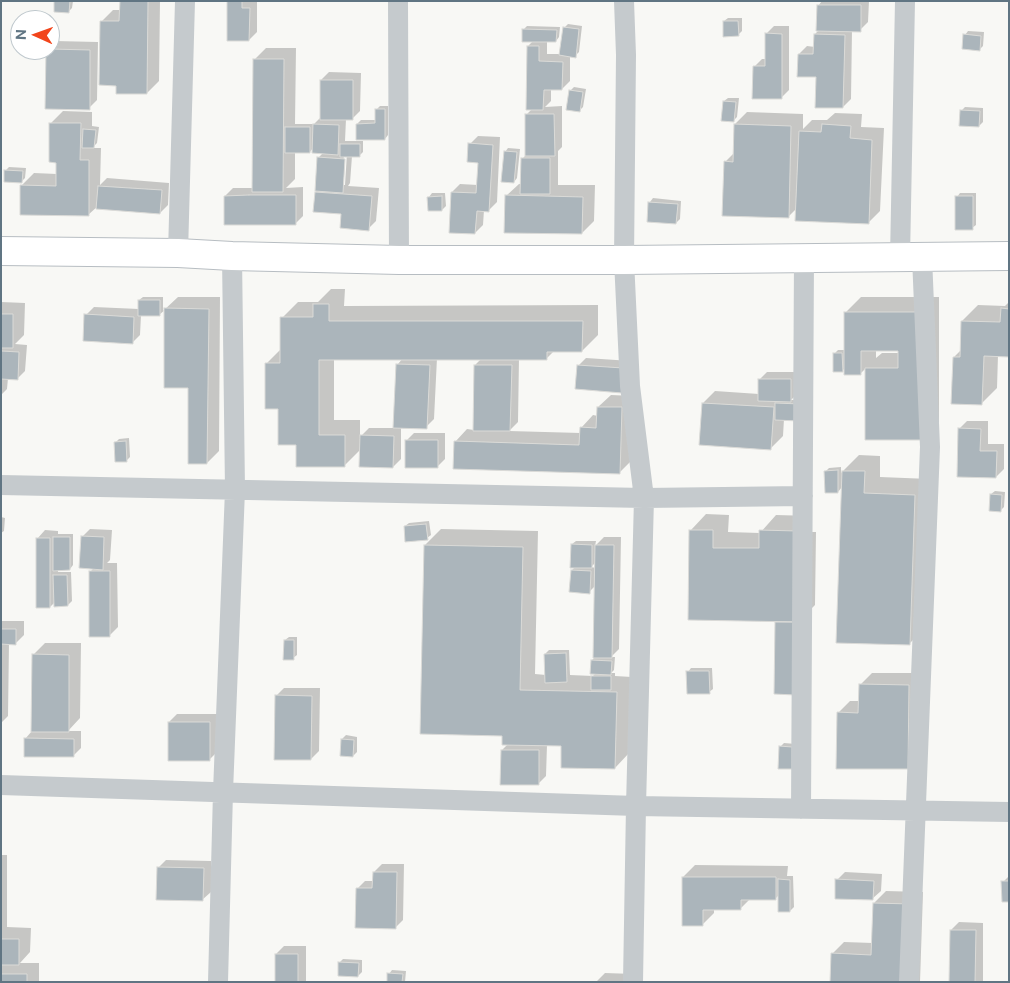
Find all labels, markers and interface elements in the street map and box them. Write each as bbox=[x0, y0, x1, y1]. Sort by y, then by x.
north arrow bbox=[10, 10, 60, 60]
text: N bbox=[13, 29, 29, 40]

